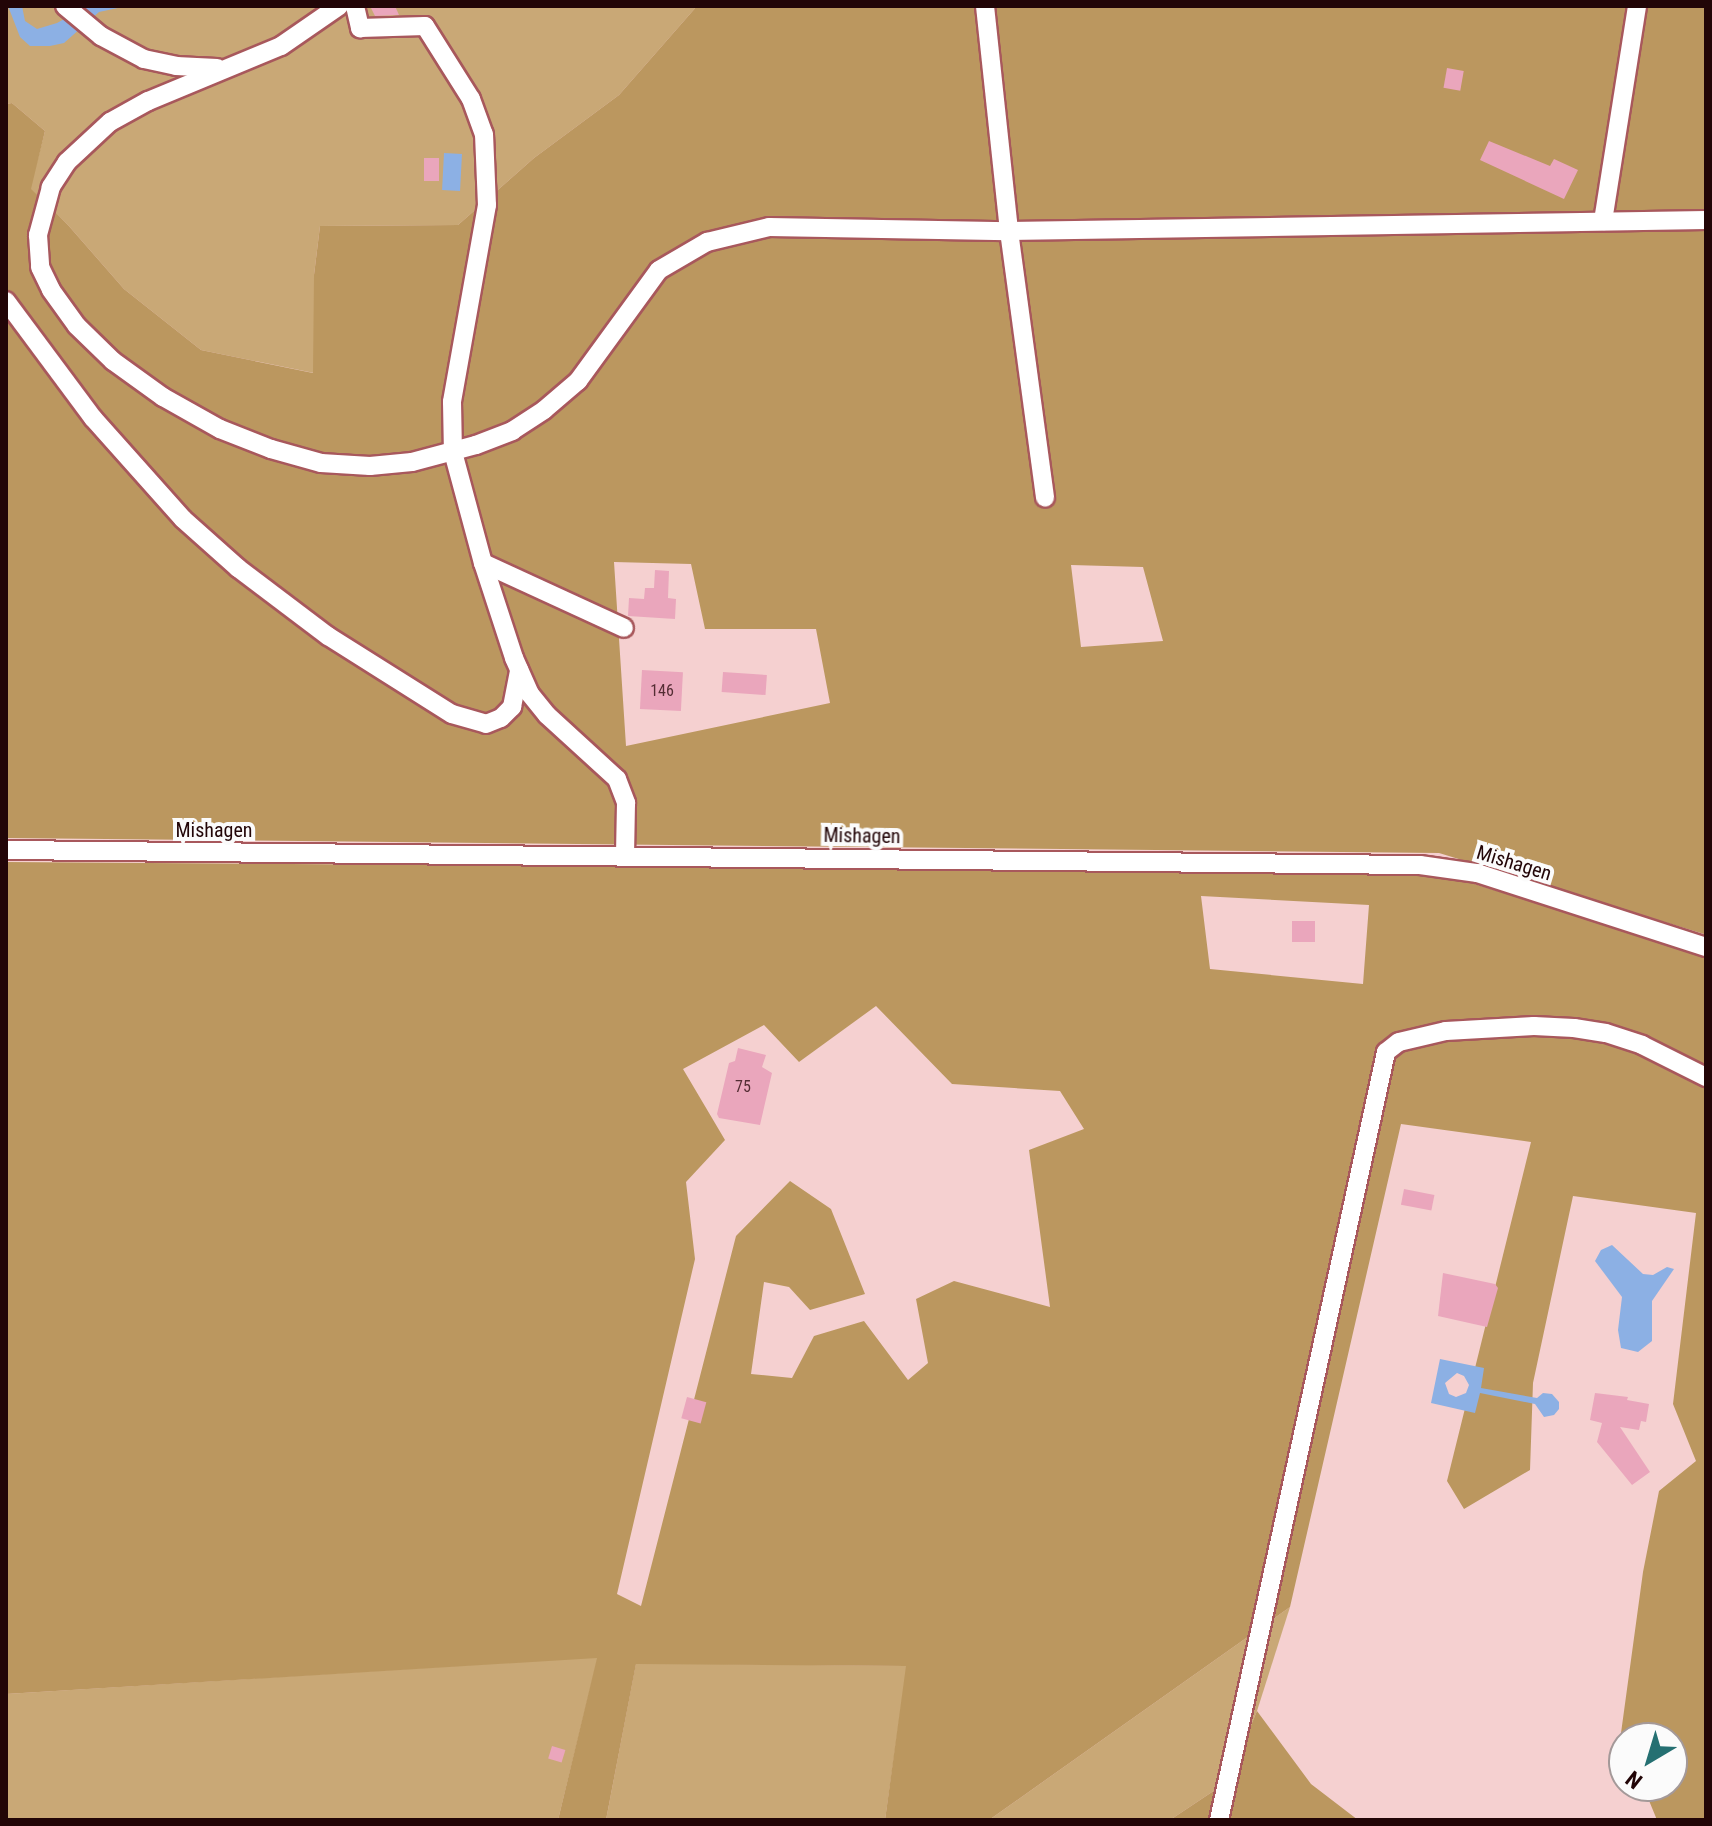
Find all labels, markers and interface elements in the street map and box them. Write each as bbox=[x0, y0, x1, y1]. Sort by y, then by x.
house number: 146 bbox=[650, 681, 674, 701]
street label: Mishagen bbox=[176, 818, 252, 842]
street label: Mishagen bbox=[823, 823, 901, 849]
street label: Mishagen bbox=[1474, 840, 1554, 886]
house number: 75 bbox=[735, 1077, 751, 1097]
north arrow bbox=[1608, 1722, 1688, 1802]
text: N bbox=[1621, 1766, 1647, 1794]

